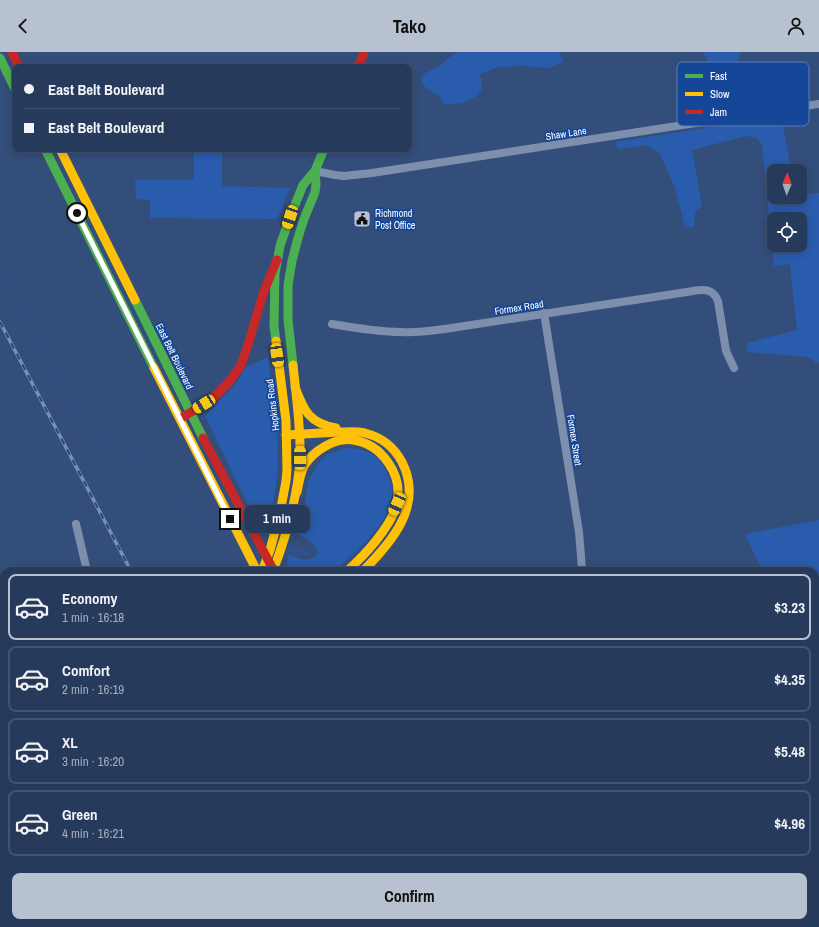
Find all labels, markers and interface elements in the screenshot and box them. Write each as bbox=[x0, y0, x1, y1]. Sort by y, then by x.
text: Tako bbox=[393, 14, 426, 39]
icon: back bbox=[12, 15, 34, 37]
icon: person bbox=[785, 15, 807, 37]
legend bbox=[677, 62, 809, 126]
text: Fast bbox=[710, 69, 728, 83]
text: East Belt Boulevard bbox=[48, 79, 164, 100]
text: Slow bbox=[710, 87, 730, 101]
text: Jam bbox=[710, 105, 727, 119]
text: East Belt Boulevard bbox=[48, 117, 164, 138]
street label: Shaw Lane bbox=[545, 124, 588, 143]
north arrow bbox=[767, 164, 807, 204]
map controls bbox=[767, 164, 807, 252]
route start bbox=[68, 204, 86, 222]
car bbox=[281, 204, 299, 230]
place label: Richmond Post Office bbox=[375, 207, 416, 232]
public building icon: Richmond Post Office bbox=[352, 209, 372, 229]
button: locate bbox=[767, 212, 807, 252]
street label: Formex Road bbox=[494, 297, 544, 318]
street label: East Belt Boulevard bbox=[153, 321, 196, 391]
car bbox=[269, 342, 285, 368]
street label: Hopkins Road bbox=[263, 378, 282, 432]
car bbox=[191, 393, 217, 415]
street label: Formex Street bbox=[564, 414, 585, 467]
car bbox=[294, 446, 306, 470]
car bbox=[387, 491, 407, 517]
callout: 1 min bbox=[244, 505, 310, 533]
route end bbox=[221, 510, 239, 528]
text: 1 min bbox=[263, 510, 291, 527]
text: Economy bbox=[62, 588, 117, 609]
icon: car bbox=[14, 589, 50, 625]
text: $3.23 bbox=[774, 597, 805, 618]
text: 1 min · 16:18 bbox=[62, 609, 124, 626]
text: Comfort bbox=[62, 660, 110, 681]
icon: car bbox=[14, 661, 50, 697]
text: $4.35 bbox=[774, 669, 805, 690]
text: 2 min · 16:19 bbox=[62, 681, 124, 698]
text: XL bbox=[62, 732, 78, 753]
icon: car bbox=[14, 733, 50, 769]
text: $5.48 bbox=[774, 741, 805, 762]
text: 3 min · 16:20 bbox=[62, 753, 124, 770]
text: Green bbox=[62, 804, 98, 825]
icon: car bbox=[14, 805, 50, 841]
text: $4.96 bbox=[774, 813, 805, 834]
text: 4 min · 16:21 bbox=[62, 825, 124, 842]
button: Confirm bbox=[12, 873, 807, 919]

